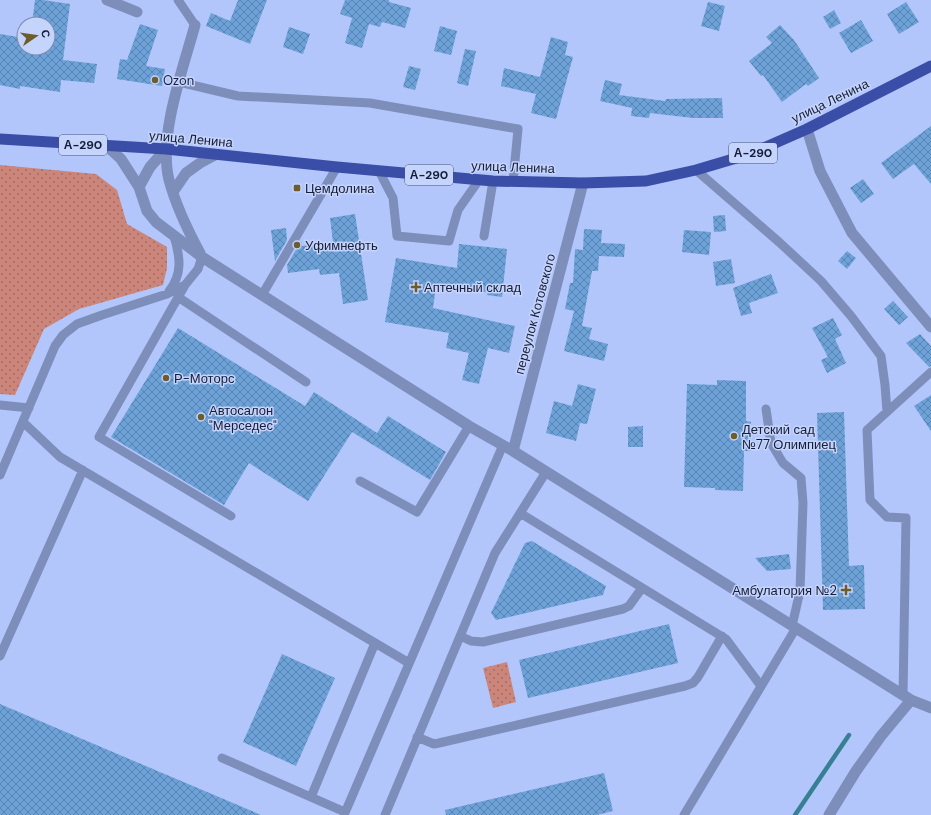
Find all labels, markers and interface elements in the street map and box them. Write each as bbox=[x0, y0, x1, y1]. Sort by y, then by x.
north arrow bbox=[16, 16, 56, 56]
text: С bbox=[38, 28, 53, 39]
place label: Ozon bbox=[163, 72, 194, 89]
marker: Ozon bbox=[150, 75, 160, 85]
street label: улица Ленина bbox=[789, 75, 872, 127]
street label: улица Ленина bbox=[149, 127, 234, 151]
road number: А-290 bbox=[59, 135, 107, 155]
road number: А-290 bbox=[729, 143, 777, 163]
street label: улица Ленина bbox=[471, 157, 556, 177]
road number: А-290 bbox=[405, 165, 453, 185]
place label: Цемдолина bbox=[305, 180, 375, 197]
marker: Цемдолина bbox=[292, 183, 302, 193]
place label: Уфимнефть bbox=[305, 237, 378, 254]
marker: Уфимнефть bbox=[292, 240, 302, 250]
street label: переулок Котовского bbox=[511, 252, 559, 376]
place label: Аптечный склад bbox=[424, 279, 521, 296]
marker: Аптечный склад bbox=[411, 282, 421, 292]
place label: Р-Моторс bbox=[174, 370, 235, 387]
marker: Р-Моторс bbox=[161, 373, 171, 383]
place label: Автосалон "Мерседес" bbox=[209, 402, 277, 434]
marker: Автосалон "Мерседес" bbox=[196, 412, 206, 422]
place label: Детский сад №77 Олимпиец bbox=[742, 421, 837, 453]
marker: Детский сад №77 Олимпиец bbox=[729, 431, 739, 441]
place label: Амбулатория №2 bbox=[732, 582, 837, 599]
marker: Амбулатория №2 bbox=[840, 584, 852, 596]

